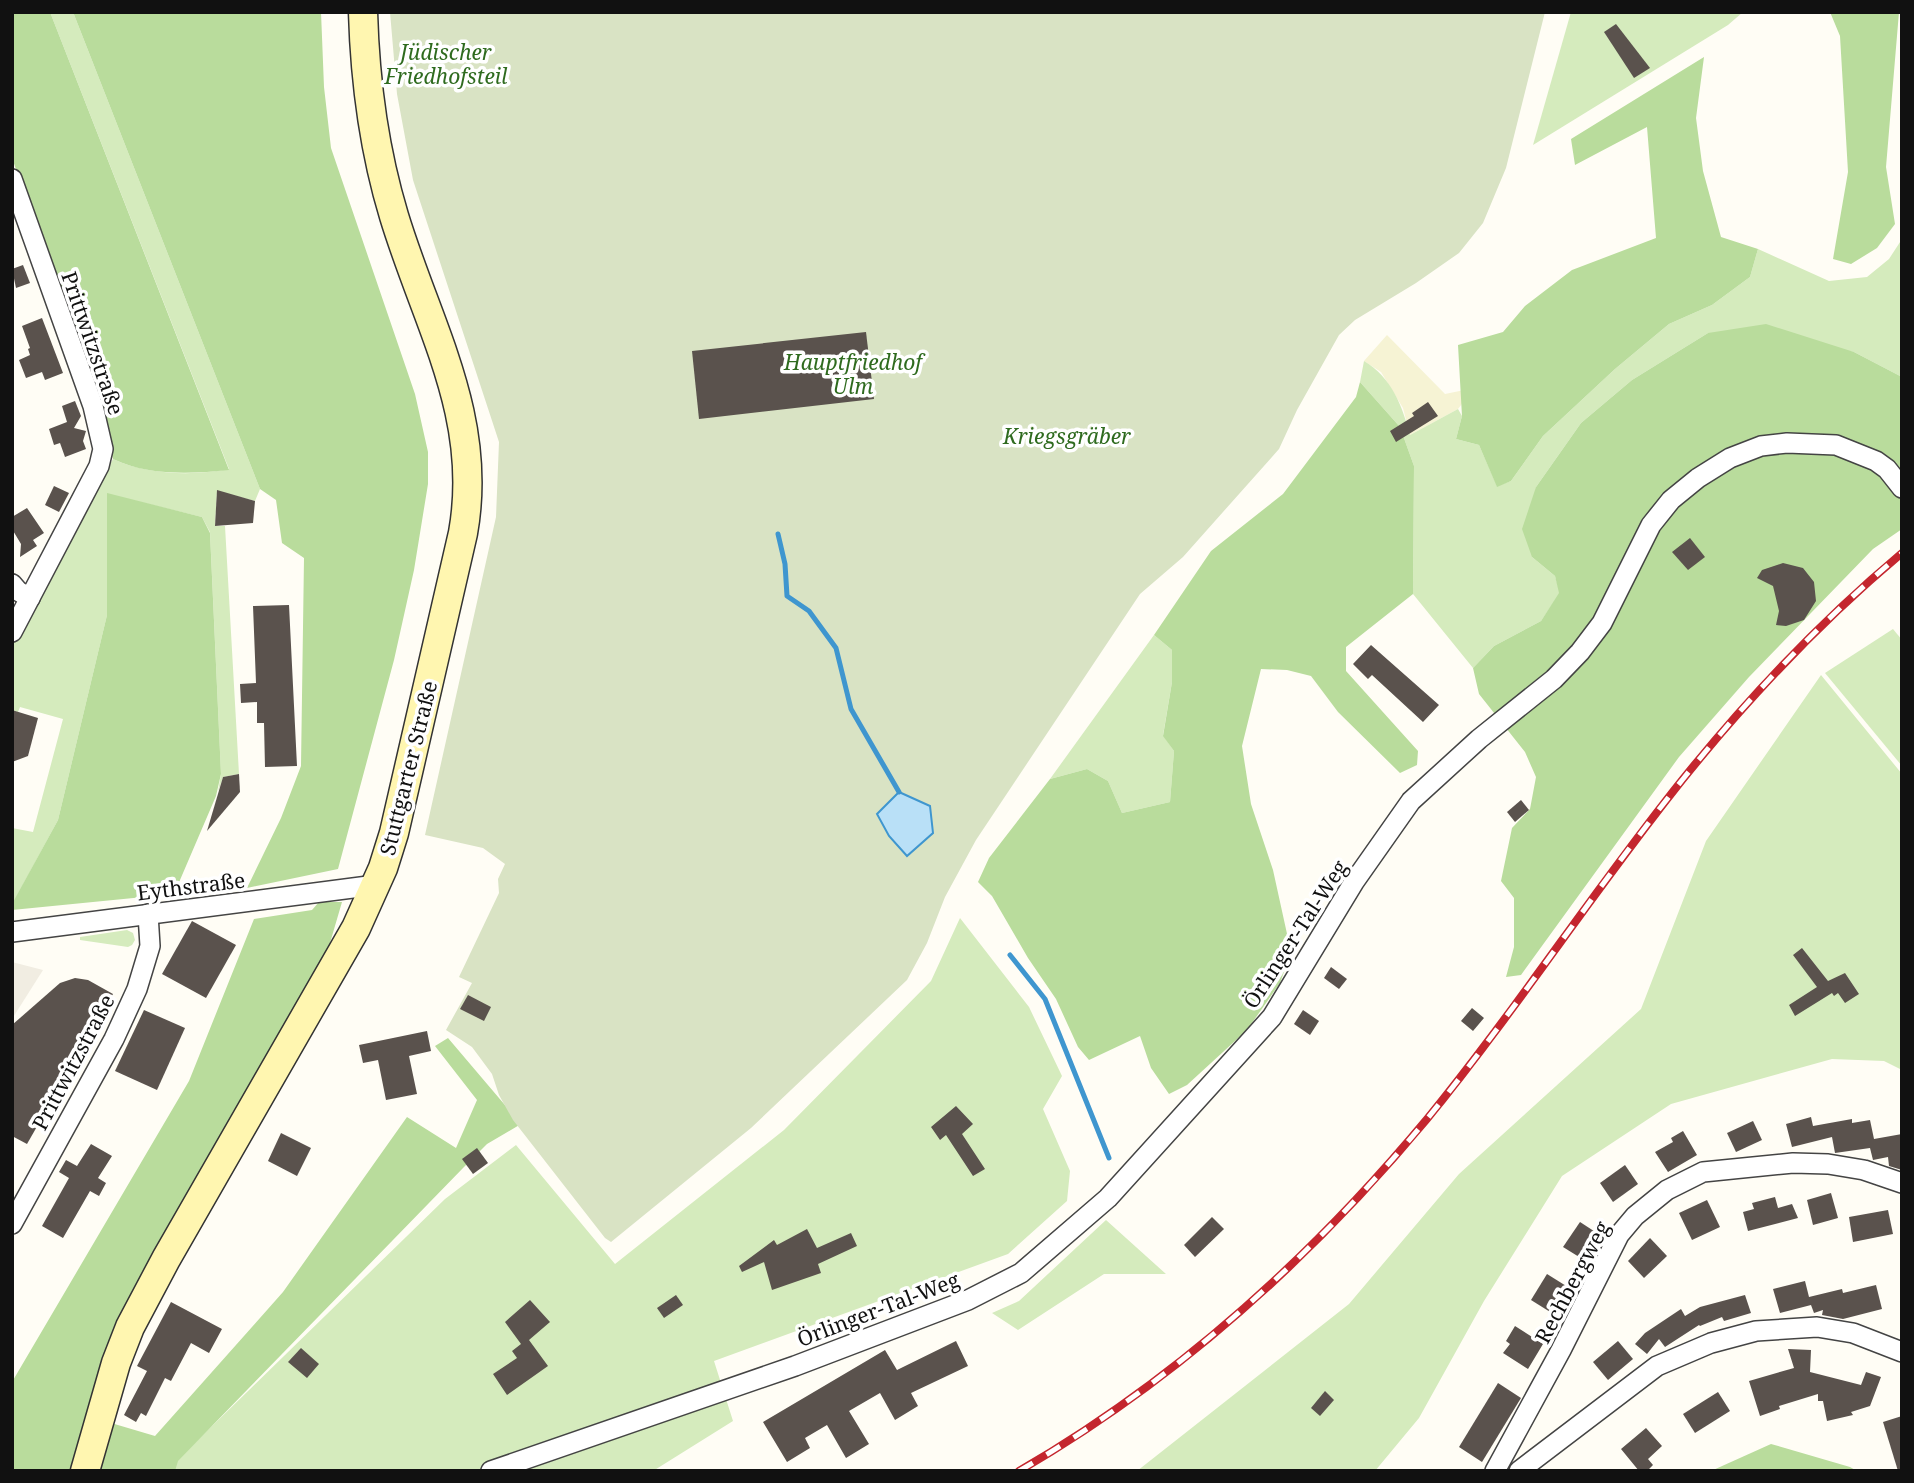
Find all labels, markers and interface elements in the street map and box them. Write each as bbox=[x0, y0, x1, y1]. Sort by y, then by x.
park label: Jüdischer Friedhofsteil bbox=[383, 38, 508, 90]
street label: Prittwitzstraße bbox=[55, 268, 131, 418]
park label: Hauptfriedhof Ulm bbox=[783, 348, 926, 400]
park label: Kriegsgräber bbox=[1002, 422, 1131, 450]
street label: Stuttgarter Straße bbox=[373, 678, 443, 858]
street label: Örlinger-Tal-Weg bbox=[1237, 854, 1354, 1014]
street label: Eythstraße bbox=[135, 865, 247, 907]
street label: Prittwitzstraße bbox=[25, 989, 121, 1135]
street label: Rechbergweg bbox=[1528, 1215, 1616, 1348]
street label: Örlinger-Tal-Weg bbox=[793, 1265, 964, 1353]

